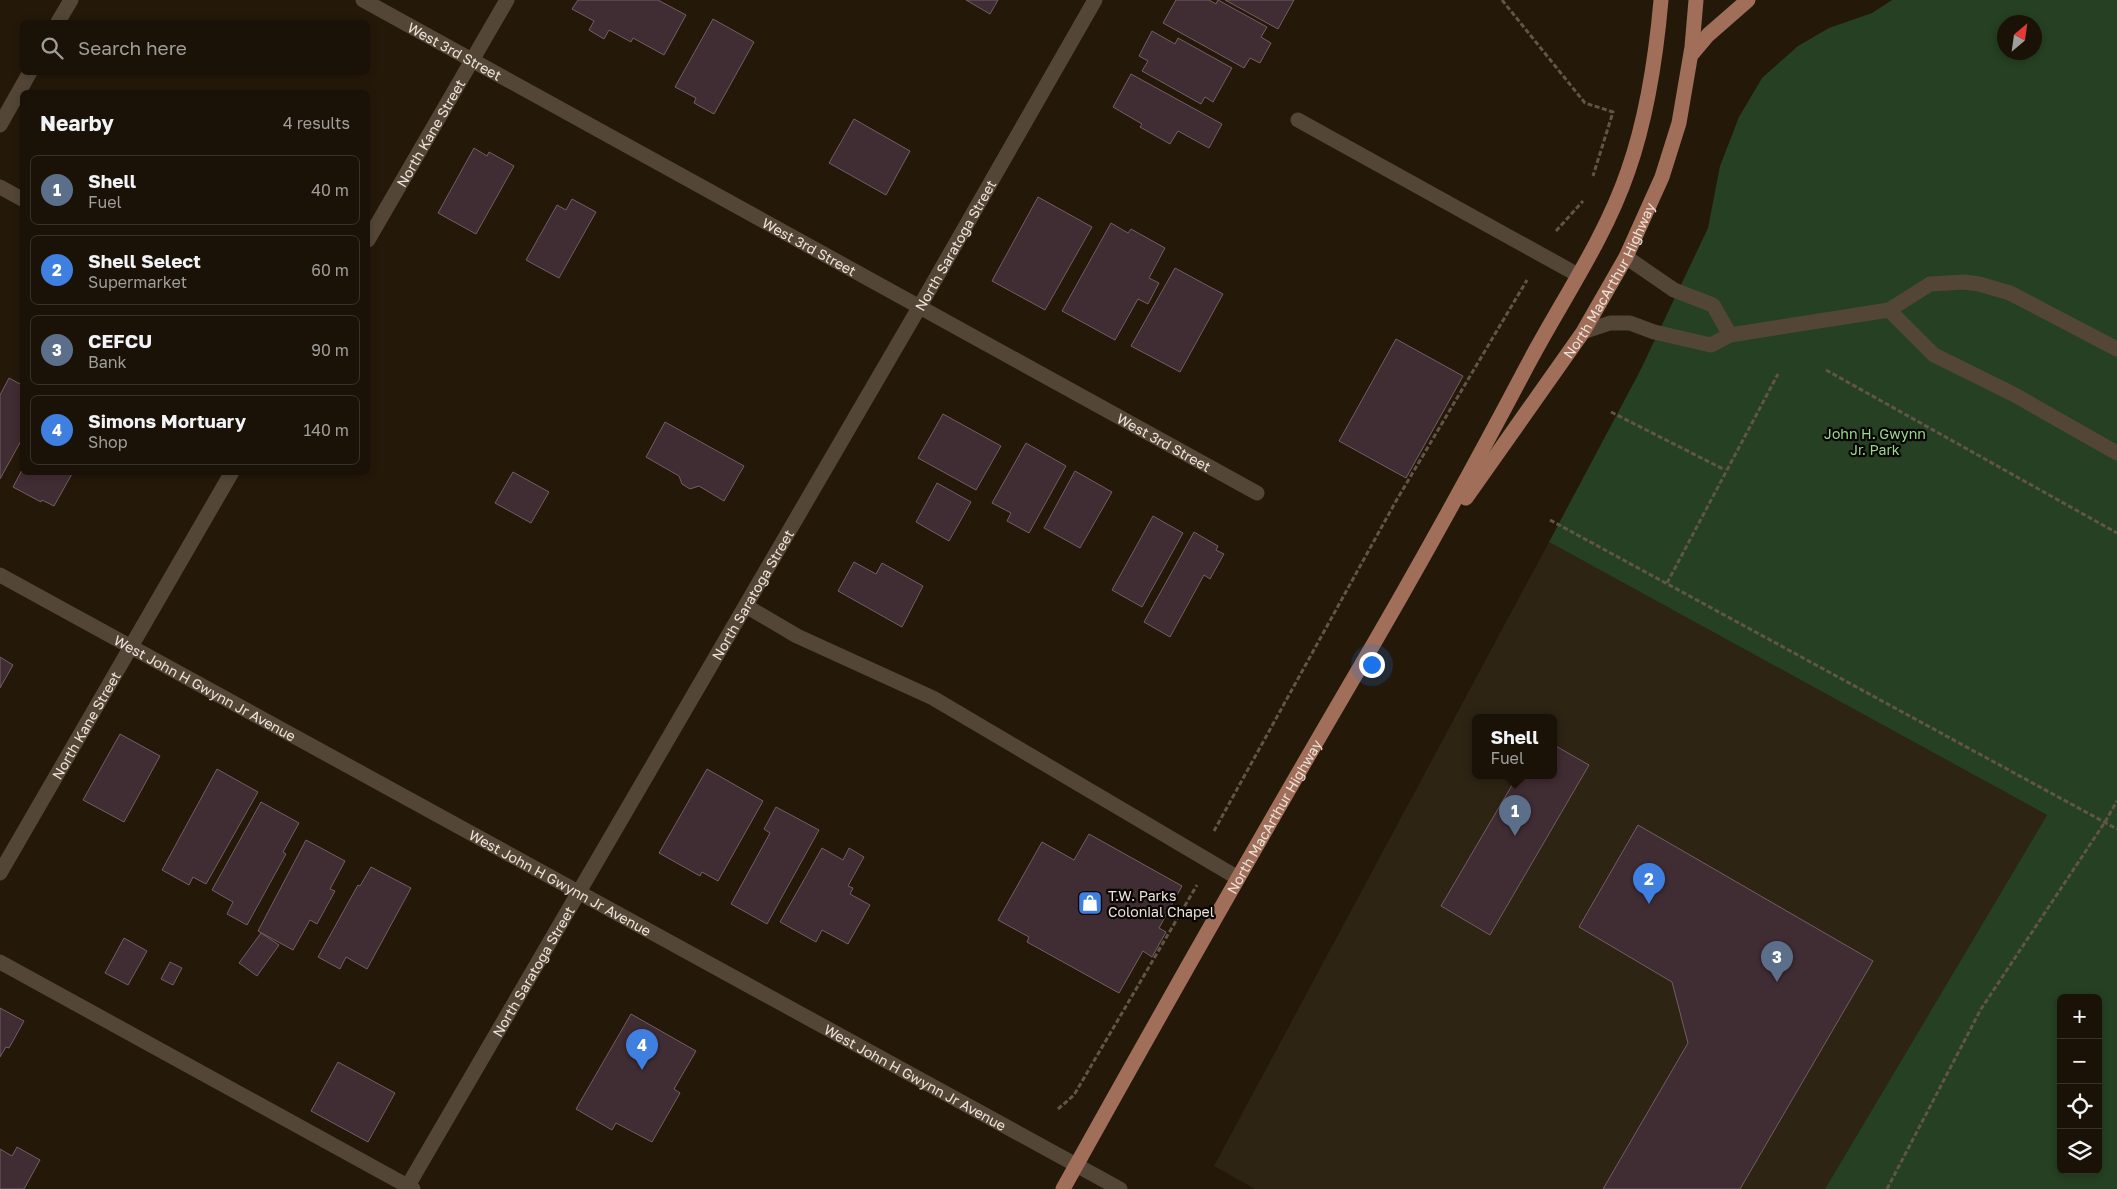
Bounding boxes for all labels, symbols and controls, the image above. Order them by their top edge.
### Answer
north arrow [1997,15,2042,60]
street label: West 3rd Street [405,18,505,83]
search box [20,20,370,75]
icon: search [38,34,66,62]
text: Search here [78,36,187,59]
street label: North Kane Street [392,76,468,190]
text: Nearby [40,110,114,136]
text: 4 results [283,113,350,133]
text: Shell [88,169,136,192]
street label: North Saratoga Street [911,176,999,313]
text: 1 [53,180,61,200]
text: 40 m [311,180,349,200]
text: Fuel [88,192,122,212]
street label: North MacArthur Highway [1559,200,1658,361]
street label: West 3rd Street [760,214,860,279]
text: Shell Select [88,249,201,272]
text: 2 [52,260,62,280]
text: 60 m [311,260,349,280]
text: Supermarket [88,272,187,292]
text: CEFCU [88,329,152,352]
text: 3 [52,340,62,360]
text: 90 m [311,340,349,360]
text: Bank [88,352,127,372]
text: Simons Mortuary [88,409,246,432]
street label: West 3rd Street [1114,409,1214,475]
text: 4 [52,420,62,440]
text: 140 m [303,420,349,440]
park label: John H. Gwynn Jr. Park [1824,425,1926,458]
text: Shop [88,432,128,452]
street label: North Saratoga Street [708,526,797,663]
street label: West John H Gwynn Jr Avenue [111,631,299,744]
your location [1359,652,1385,678]
street label: North Kane Street [48,668,123,782]
popup [1472,714,1557,779]
text: Shell [1490,725,1539,748]
street label: North MacArthur Highway [1223,736,1325,896]
text: Fuel [1490,748,1524,768]
pin: 1 [1499,795,1531,836]
street label: West John H Gwynn Jr Avenue [466,825,654,939]
pin: 2 [1633,863,1665,904]
place label: T.W. Parks Colonial Chapel [1108,887,1214,920]
shop icon: T.W. Parks Colonial Chapel [1077,890,1103,916]
street label: North Saratoga Street [488,903,577,1039]
pin: 3 [1761,941,1793,982]
map controls [2057,994,2102,1174]
button: + [2057,994,2102,1039]
street label: West John H Gwynn Jr Avenue [822,1020,1009,1134]
pin: 4 [626,1029,658,1070]
button: − [2057,1039,2102,1084]
button: locate [2057,1084,2102,1129]
button: layers [2057,1129,2102,1174]

